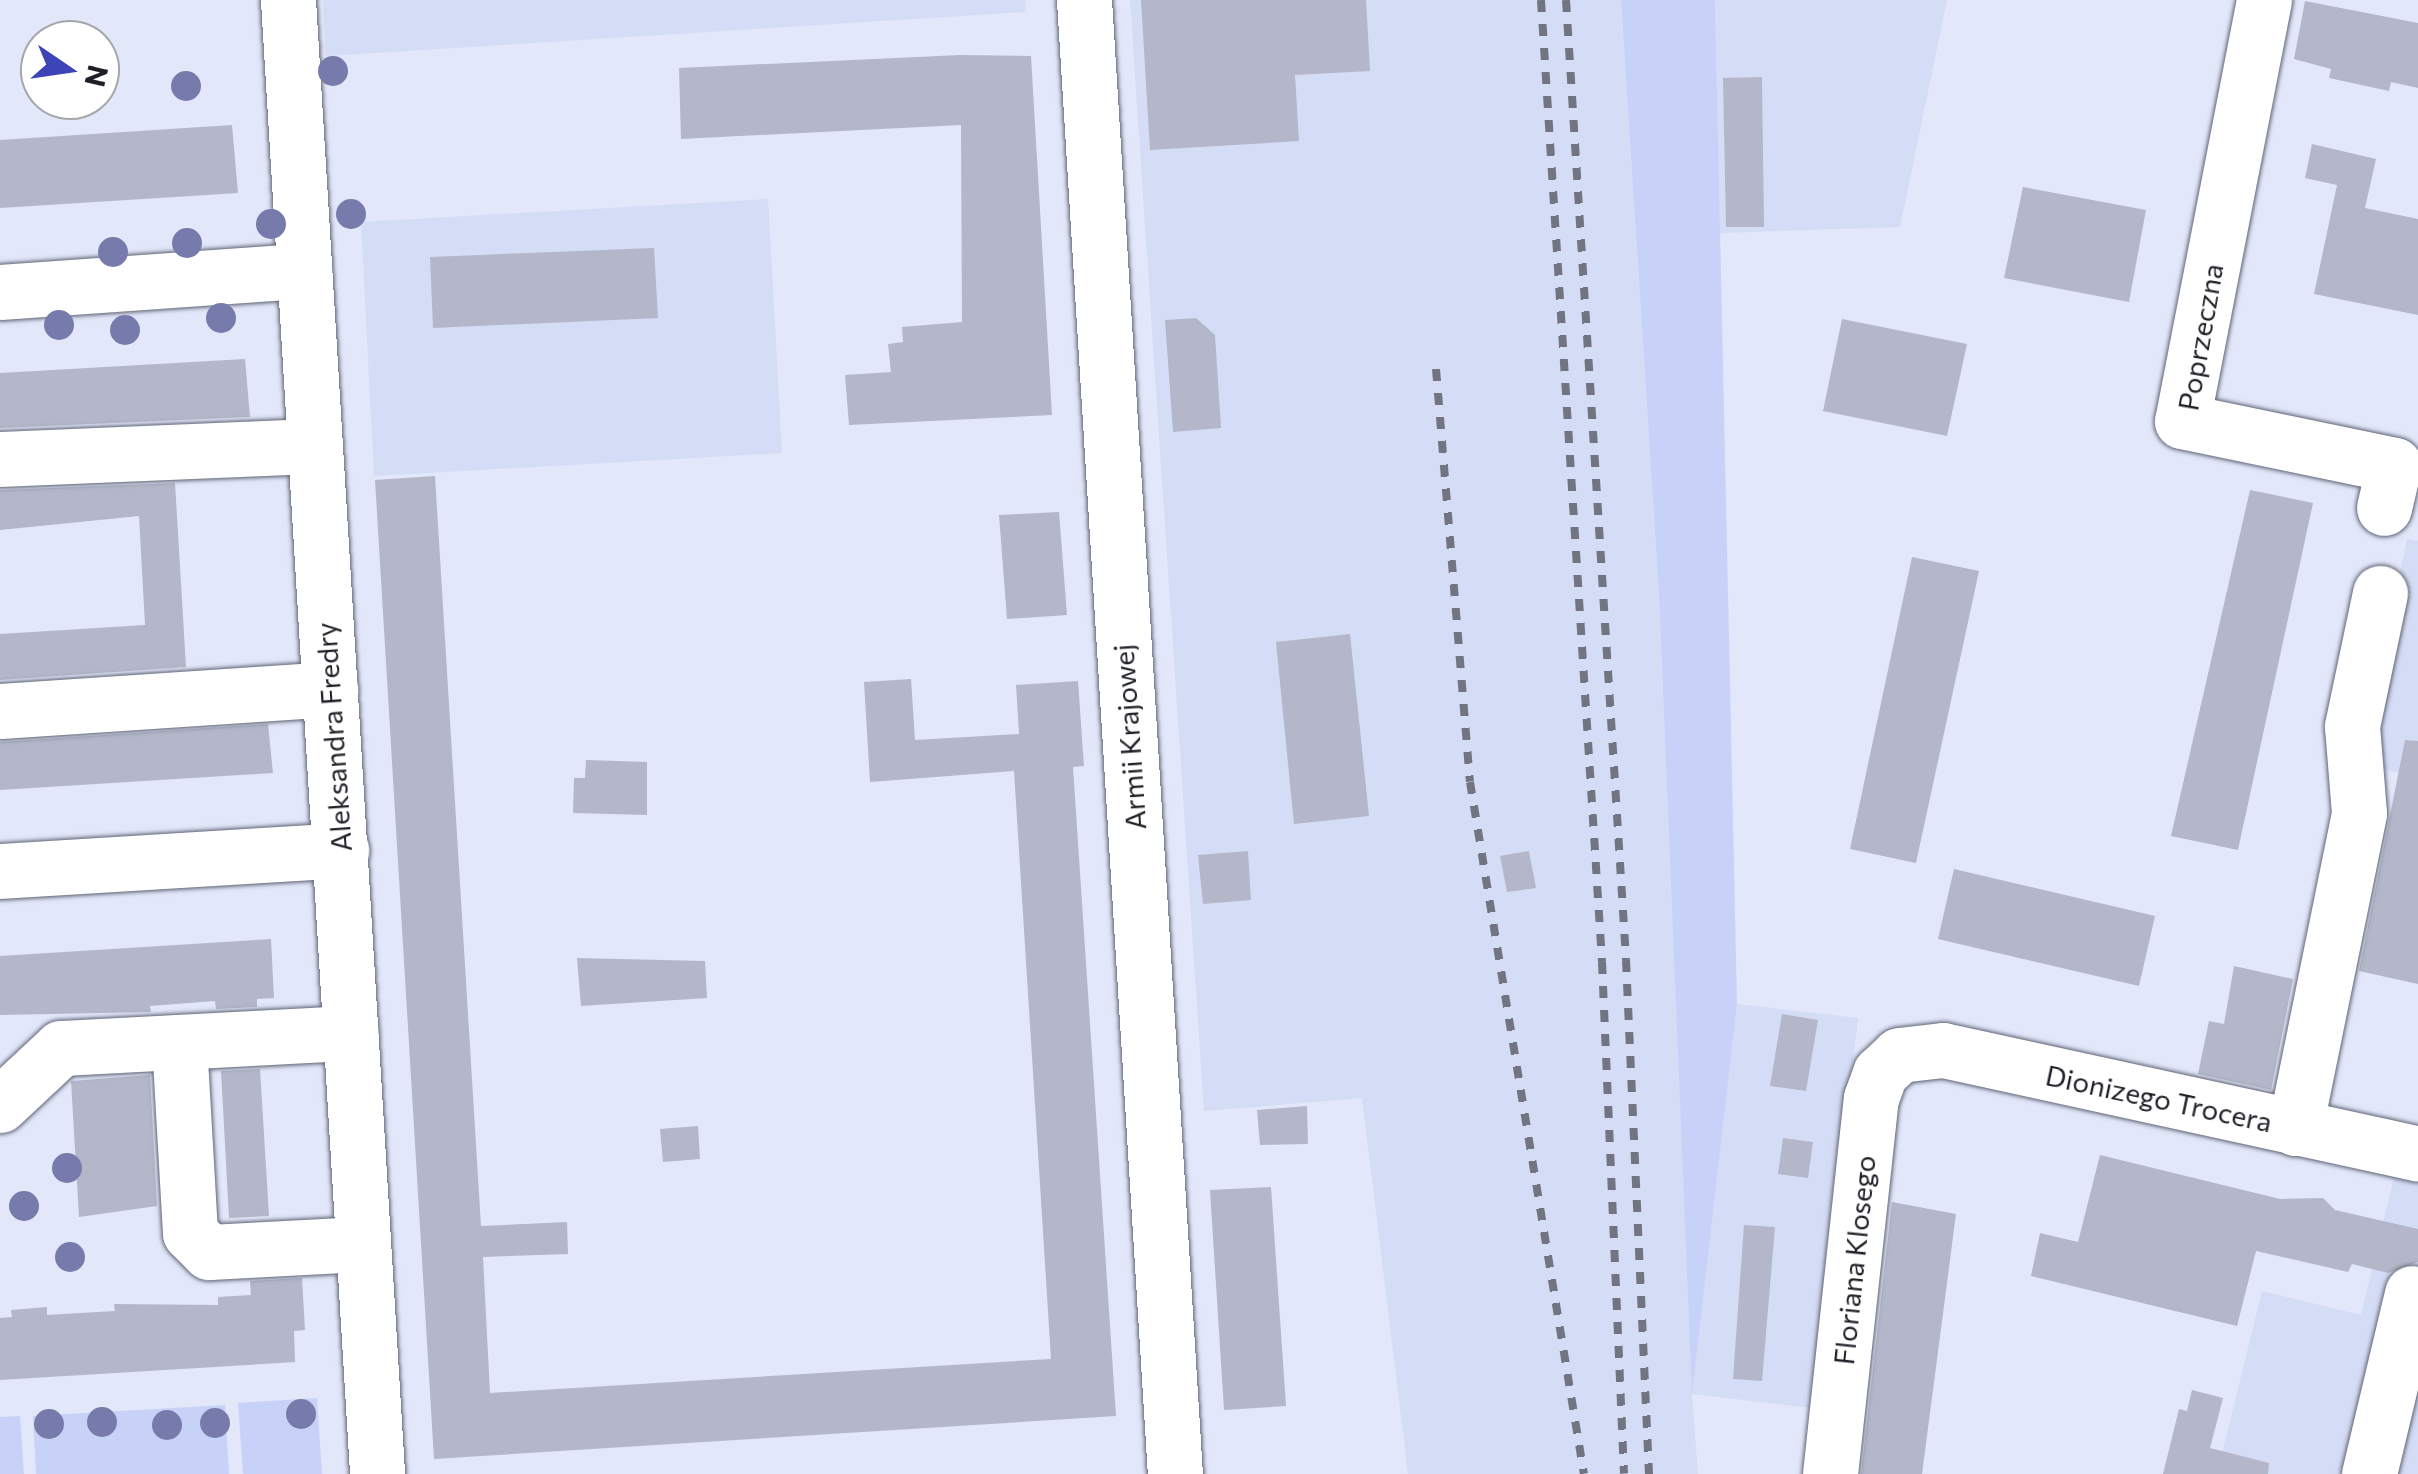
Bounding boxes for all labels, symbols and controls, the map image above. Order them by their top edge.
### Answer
north arrow [20,20,120,120]
text: N [78,62,116,90]
street label: Poprzeczna [2171,261,2229,413]
street label: Aleksandra Fredry [308,621,358,853]
street label: Armii Krajowej [1106,643,1152,831]
street label: Dionizego Trocera [2043,1058,2275,1138]
street label: Floriana Klosego [1826,1154,1882,1366]

